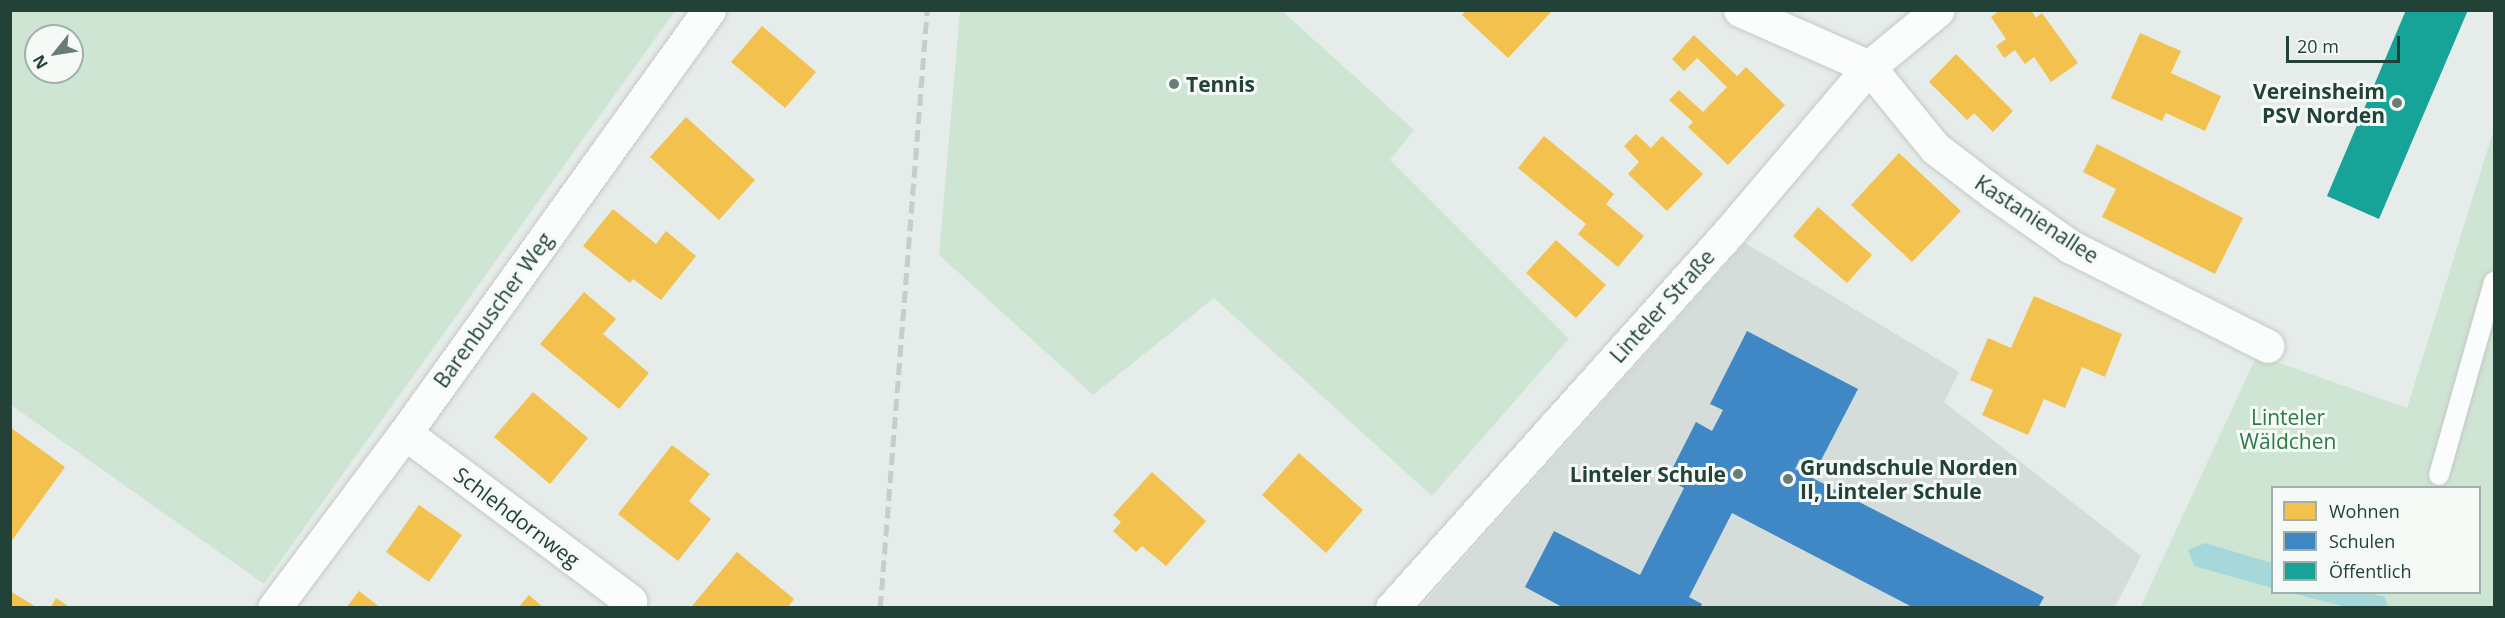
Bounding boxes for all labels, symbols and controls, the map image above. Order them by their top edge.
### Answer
north arrow [24,24,84,84]
scale bar [2289,24,2403,62]
text: 20 m [2297,34,2339,58]
text: N [27,51,53,73]
place label: Tennis [1186,71,1255,97]
marker: Tennis [1167,77,1181,91]
place label: Vereinsheim PSV Norden [2253,78,2385,128]
marker: Vereinsheim PSV Norden [2390,96,2404,110]
street label: Kastanienallee [1970,170,2104,268]
street label: Barenbuscher Weg [428,228,558,392]
street label: Linteler Straße [1605,244,1719,368]
park label: Linteler Wäldchen [2240,404,2336,454]
place label: Grundschule Norden II, Linteler Schule [1800,454,2018,504]
place label: Linteler Schule [1570,461,1726,487]
street label: Schlehdornweg [449,462,585,572]
marker: Linteler Schule [1731,467,1745,481]
marker: Grundschule Norden II, Linteler Schule [1781,472,1795,486]
legend [2271,486,2481,594]
text: Wohnen [2329,499,2400,523]
text: Schulen [2329,529,2395,553]
text: Öffentlich [2329,559,2411,583]

